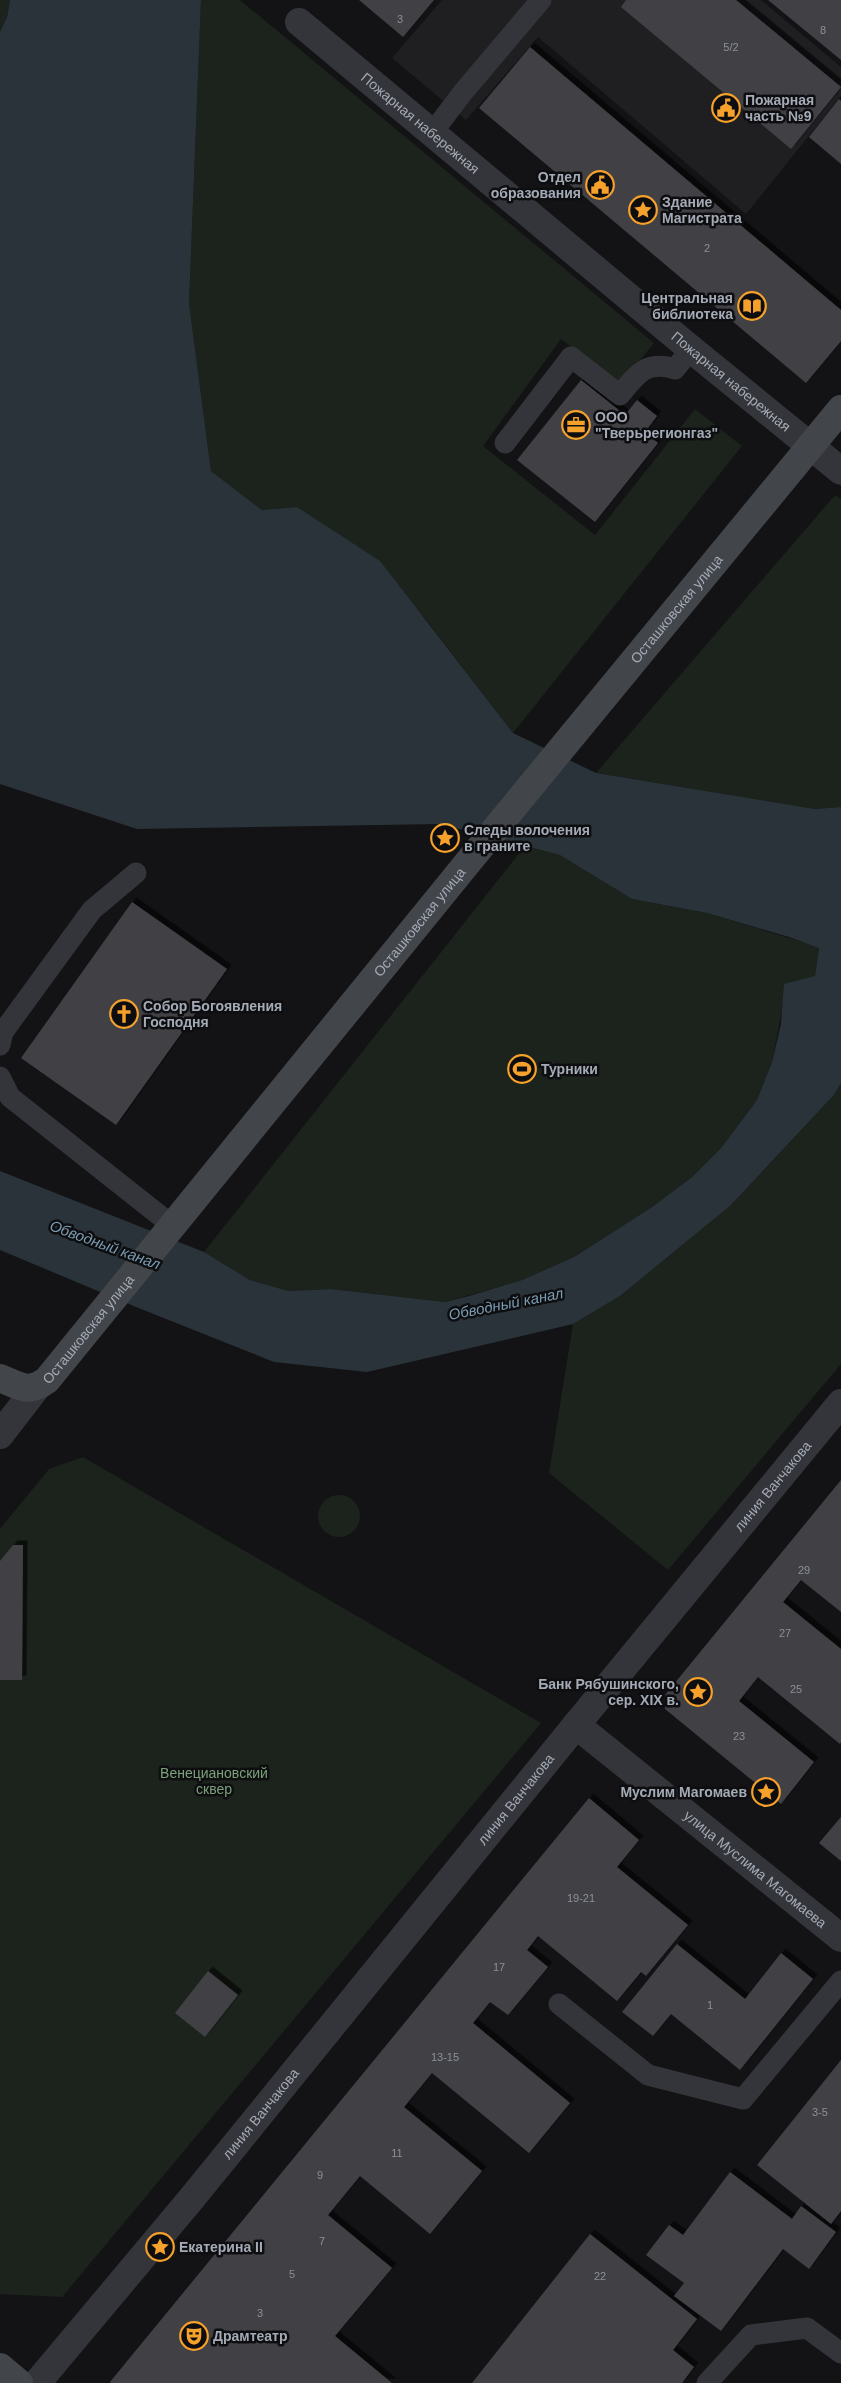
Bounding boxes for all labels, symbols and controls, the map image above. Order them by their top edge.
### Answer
house number: 3 [397,13,403,25]
house number: 8 [820,24,826,36]
house number: 5/2 [723,41,739,53]
street label: Пожарная набережная [358,69,483,177]
place label: Пожарная часть №9 [745,92,814,124]
public building icon: Пожарная часть №9 [711,93,741,123]
place label: Отдел образования [491,169,581,201]
public building icon: Отдел образования [585,170,615,200]
place label: Здание Магистрата [662,194,742,226]
place icon: Здание Магистрата [628,195,658,225]
house number: 2 [704,242,710,254]
place label: Центральная библиотека [641,290,733,322]
library icon: Центральная библиотека [737,291,767,321]
street label: Пожарная набережная [668,328,794,435]
place label: ООО "Тверьрегионгаз" [595,409,718,441]
office icon: ООО "Тверьрегионгаз" [561,410,591,440]
street label: Осташковская улица [627,551,726,666]
place label: Следы волочения в граните [464,822,590,854]
place icon: Следы волочения в граните [430,823,460,853]
street label: Осташковская улица [370,864,469,980]
place label: Собор Богоявления Господня [143,998,282,1030]
church icon: Собор Богоявления Господня [109,999,139,1029]
sports icon: Турники [507,1054,537,1084]
place label: Турники [541,1061,598,1077]
water label: Обводный канал [48,1217,163,1273]
street label: Осташковская улица [39,1271,137,1387]
water label: Обводный канал [447,1284,565,1323]
street label: линия Ванчакова [731,1438,815,1534]
house number: 29 [798,1564,810,1576]
house number: 27 [779,1627,791,1639]
place label: Банк Рябушинского, сер. XIX в. [538,1676,679,1708]
place icon: Банк Рябушинского, сер. XIX в. [683,1677,713,1707]
house number: 25 [790,1683,802,1695]
house number: 23 [733,1730,745,1742]
street label: линия Ванчакова [474,1750,557,1848]
park label: Венециановский сквер [160,1765,268,1797]
place icon: Муслим Магомаев [751,1777,781,1807]
place label: Муслим Магомаев [620,1784,747,1800]
street label: улица Муслима Магомаева [681,1807,830,1931]
house number: 19-21 [567,1892,595,1904]
house number: 17 [493,1961,505,1973]
house number: 1 [707,1999,713,2011]
house number: 13-15 [431,2051,459,2063]
street label: линия Ванчакова [219,2065,302,2162]
house number: 3-5 [812,2106,828,2118]
house number: 11 [391,2147,403,2159]
house number: 9 [317,2169,323,2181]
place icon: Екатерина II [145,2232,175,2262]
house number: 7 [319,2235,325,2247]
place label: Екатерина II [179,2239,263,2255]
house number: 5 [289,2268,295,2280]
house number: 22 [594,2270,606,2282]
house number: 3 [257,2307,263,2319]
theatre icon: Драмтеатр [179,2321,209,2351]
place label: Драмтеатр [213,2328,288,2344]

